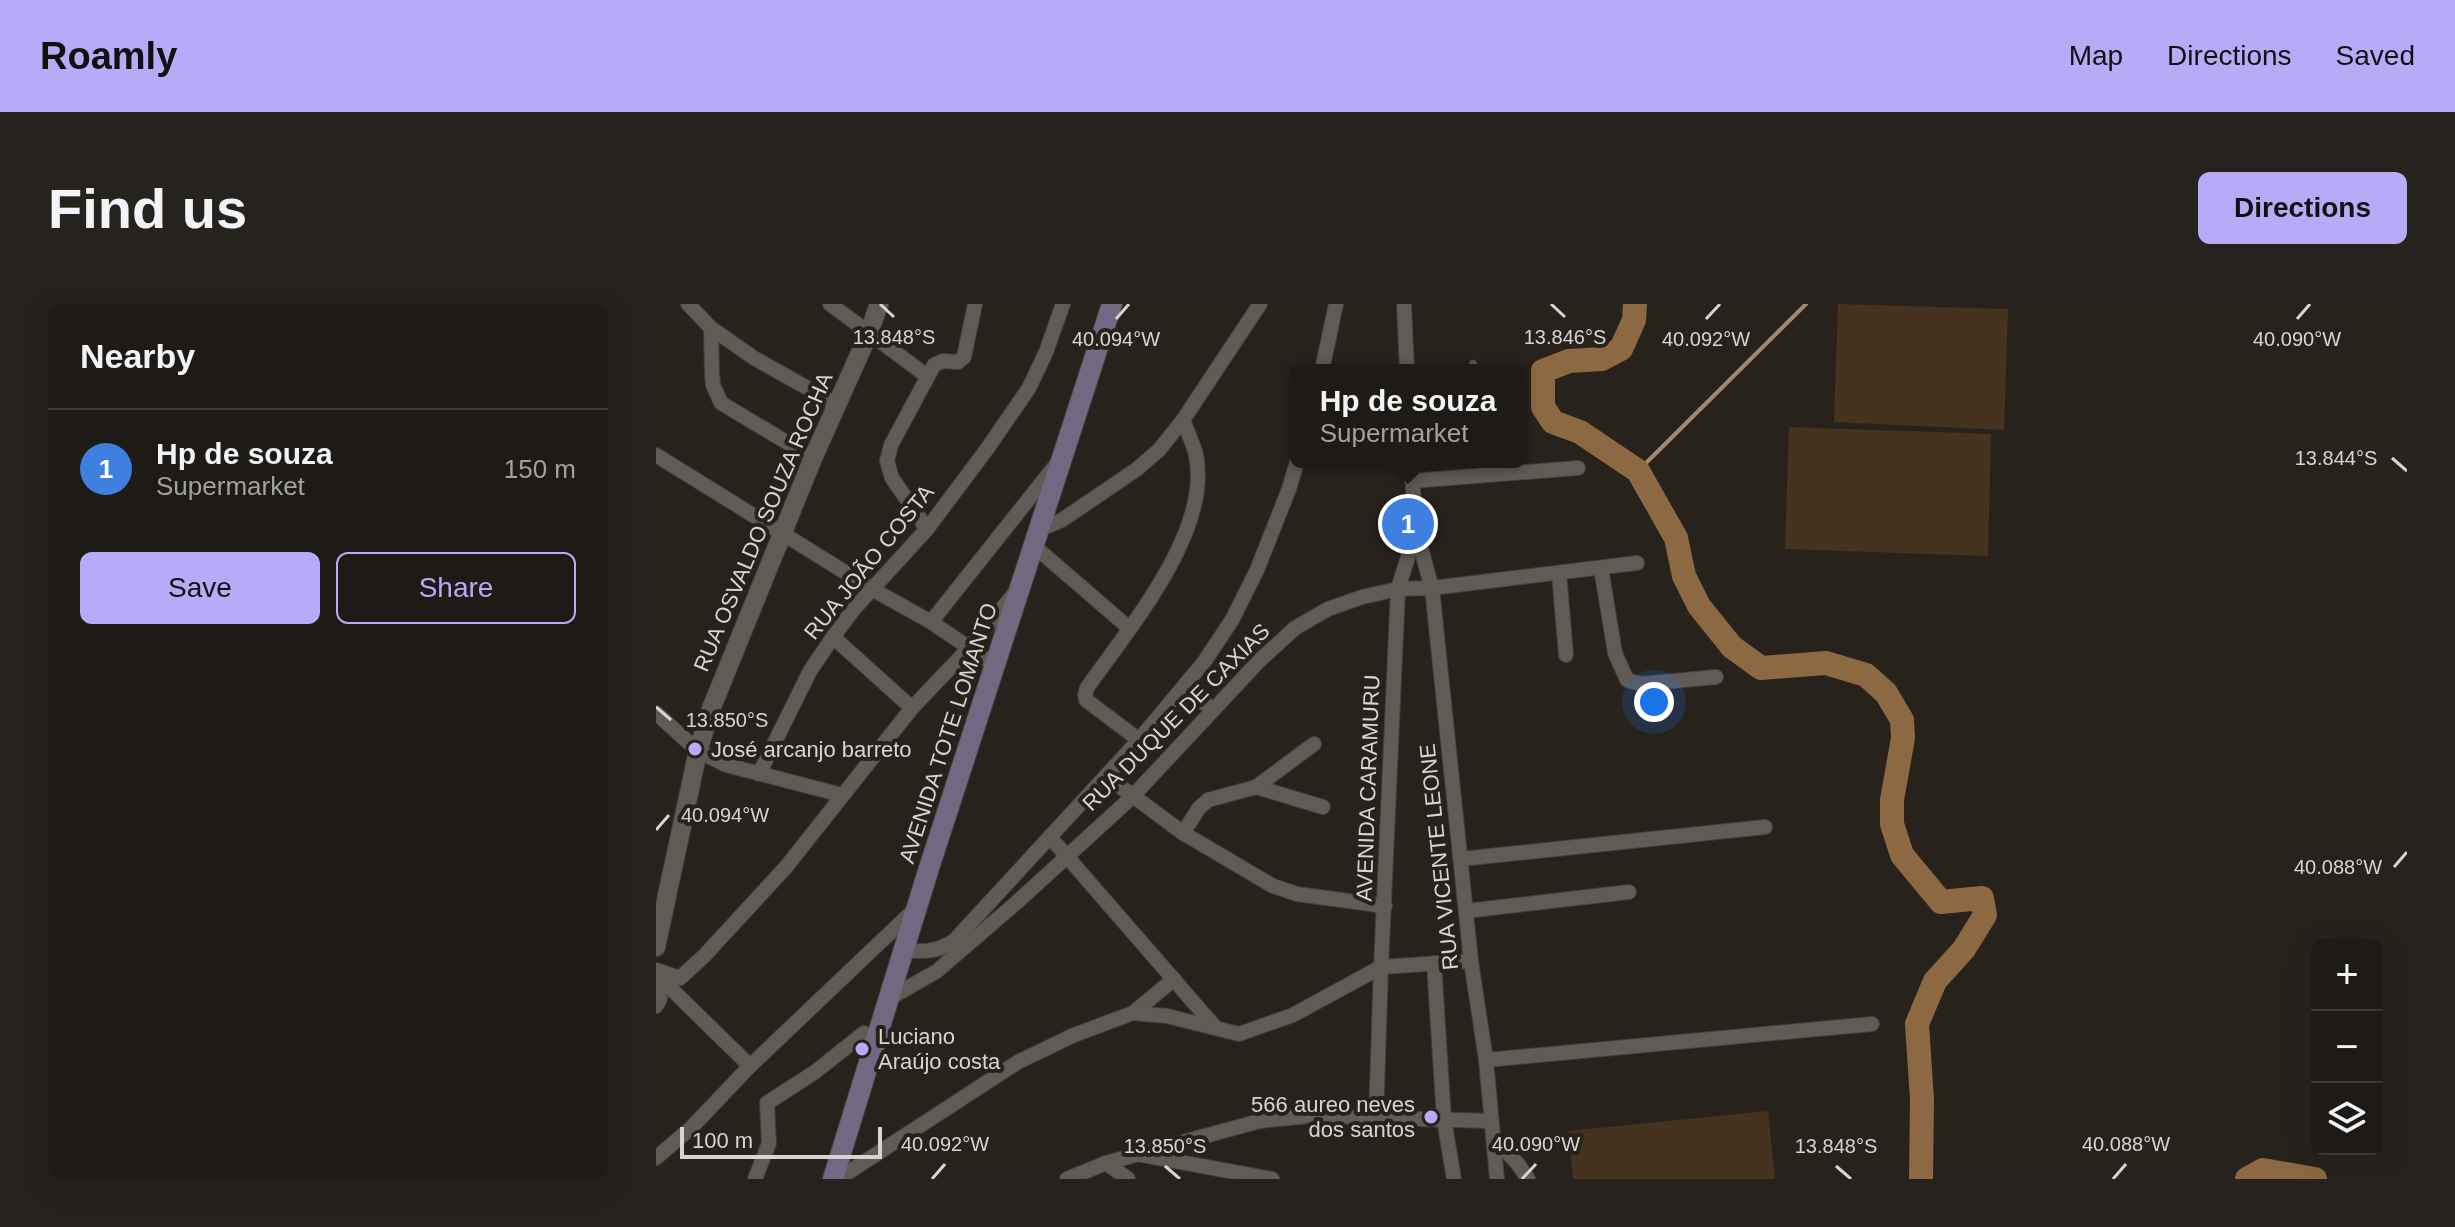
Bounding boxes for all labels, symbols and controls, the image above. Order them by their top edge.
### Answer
text: Roamly [40,35,177,77]
text: Map [2069,40,2123,71]
text: Directions [2167,40,2292,71]
text: Saved [2336,40,2415,71]
button: Directions [2198,172,2407,244]
text: Find us [48,177,247,240]
text: 13.848°S [853,326,935,348]
text: 13.846°S [1524,326,1606,348]
text: 40.094°W [1072,328,1160,350]
text: 40.092°W [1662,328,1750,350]
text: 40.090°W [2253,328,2341,350]
text: Nearby [80,337,195,375]
popup [1290,364,1526,468]
street label: RUA OSVALDO SOUZA ROCHA [689,368,838,675]
text: Hp de souza [1320,384,1496,417]
text: Supermarket [1320,418,1468,448]
text: Hp de souza [156,437,333,470]
text: 13.844°S [2295,447,2377,469]
text: 1 [99,454,113,484]
text: 150 m [504,454,576,484]
text: Supermarket [156,471,305,501]
street label: RUA JOÃO COSTA [799,479,939,644]
pin: 1 [1382,494,1434,554]
button: Save [80,552,320,624]
button: Share [336,552,576,624]
street label: AVENIDA TOTE LOMANTO [894,600,1002,866]
street label: RUA DUQUE DE CAXIAS [1077,618,1275,816]
street label: AVENIDA CARAMURU [1352,674,1384,902]
your location [1634,682,1674,722]
text: 13.850°S [686,709,768,731]
place label: José arcanjo barreto [711,737,912,762]
marker: José arcanjo barreto [686,740,704,758]
street label: RUA VICENTE LEONE [1415,743,1463,971]
text: 40.094°W [681,804,769,826]
text: 40.088°W [2294,856,2382,878]
map controls [2311,939,2383,1155]
button: + [2311,939,2383,1011]
button: − [2311,1011,2383,1083]
place label: Luciano Araújo costa [878,1024,1001,1074]
marker: Luciano Araújo costa [853,1040,871,1058]
button: layers [2311,1083,2383,1155]
place label: 566 aureo neves dos santos [1251,1092,1415,1142]
marker: 566 aureo neves dos santos [1422,1108,1440,1126]
scale bar [680,1123,882,1159]
text: 100 m [692,1128,753,1153]
text: 40.092°W [901,1133,989,1155]
text: 40.090°W [1492,1133,1580,1155]
text: 40.088°W [2082,1133,2170,1155]
text: 13.850°S [1124,1135,1206,1157]
text: 13.848°S [1795,1135,1877,1157]

